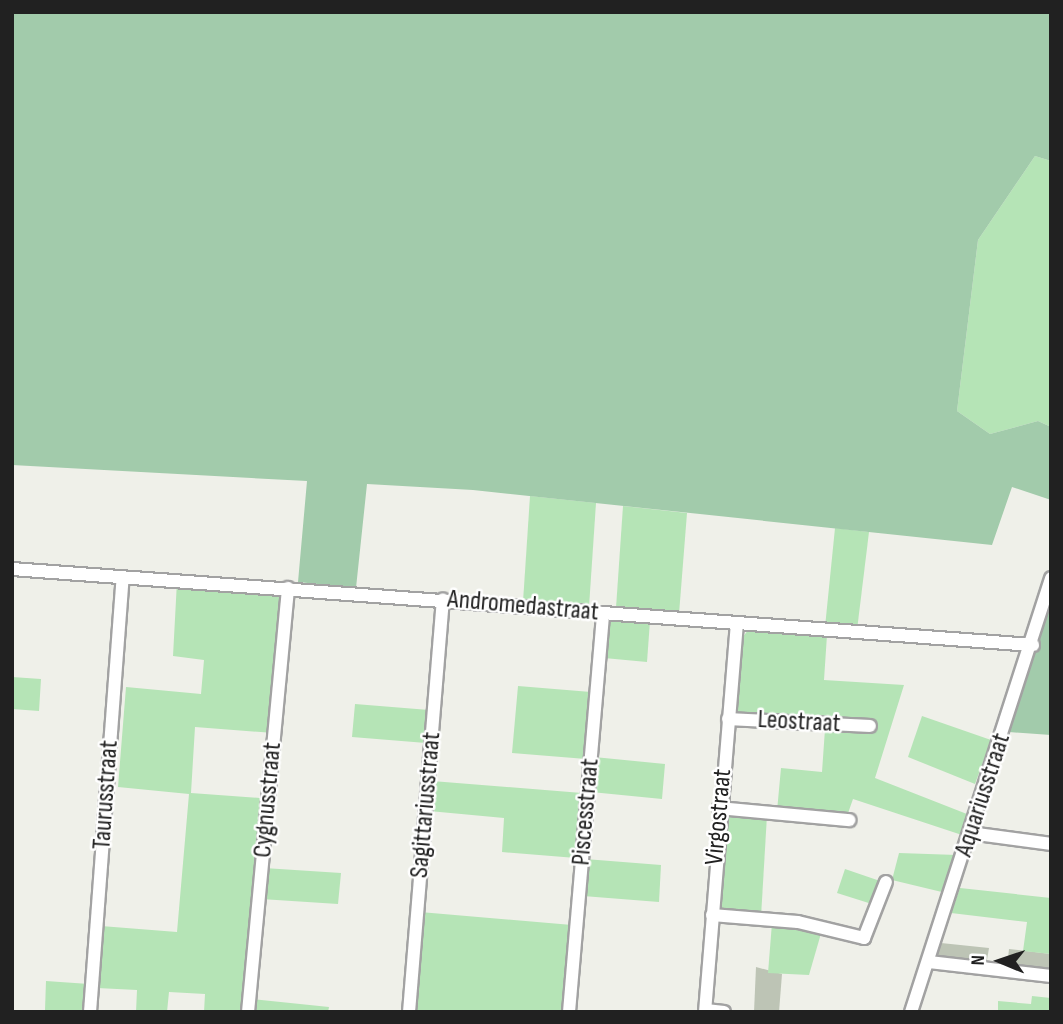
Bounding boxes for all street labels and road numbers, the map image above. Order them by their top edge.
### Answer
street label: Andromedastraat [446,584,600,628]
street label: Leostraat [757,704,841,740]
street label: Aquariusstraat [948,729,1018,861]
street label: Sagittariusstraat [404,731,448,879]
street label: Taurusstraat [87,739,125,851]
street label: Cygnusstraat [247,741,289,859]
street label: Piscesstraat [566,757,606,867]
street label: Virgostraat [699,768,739,866]

